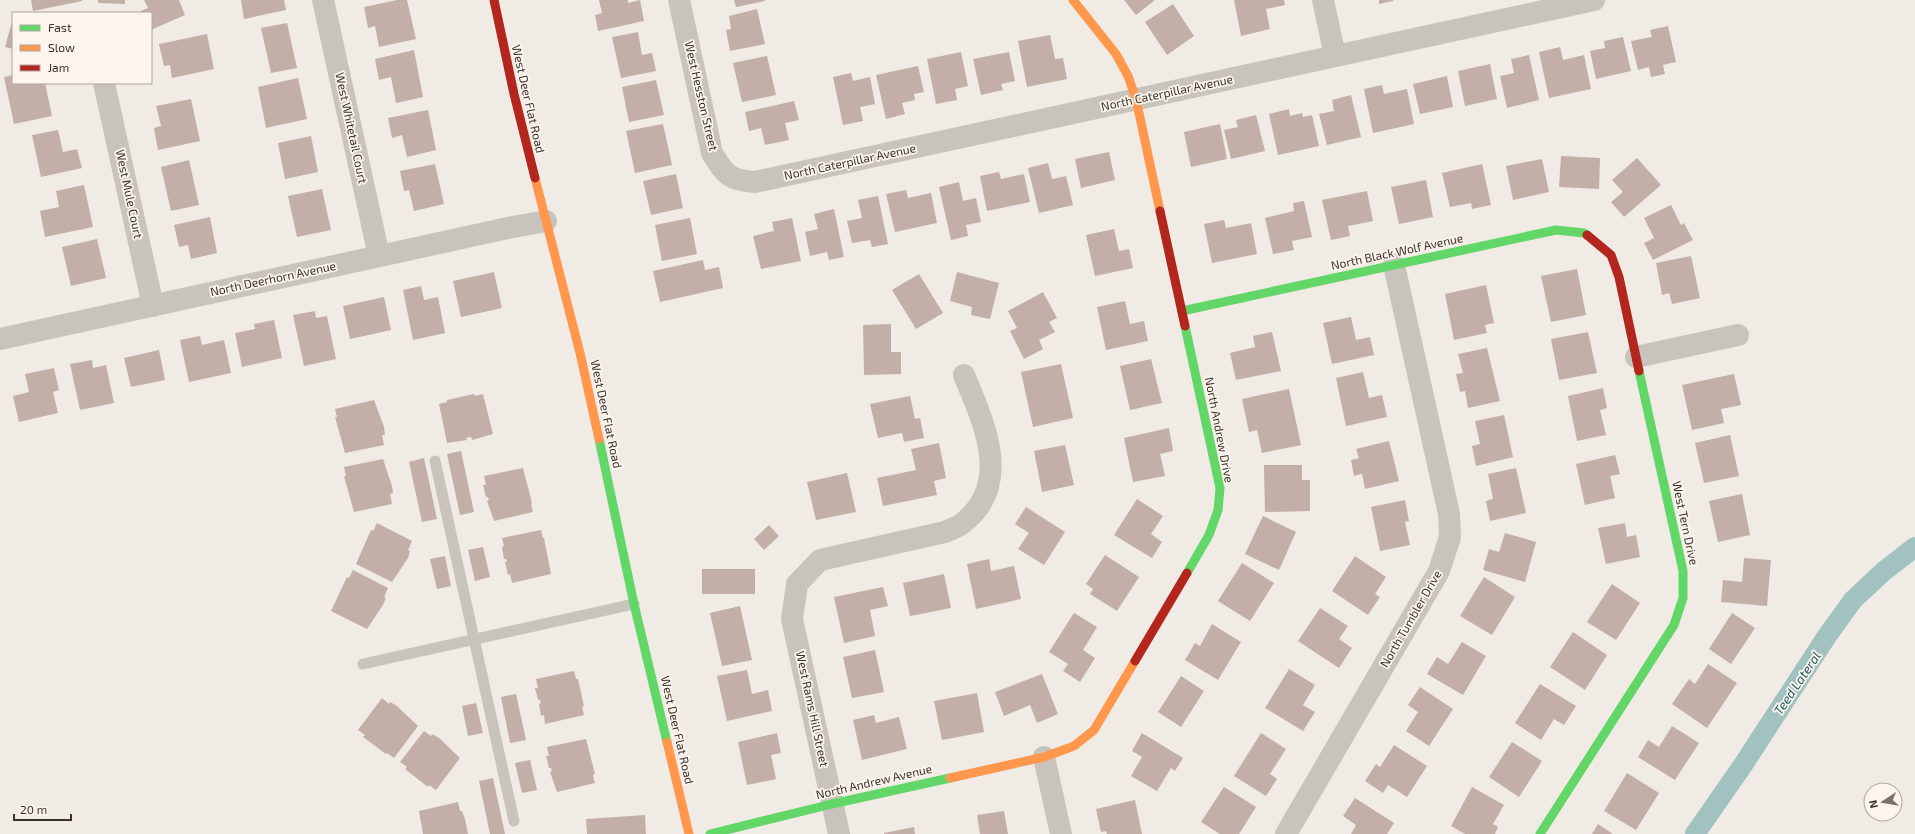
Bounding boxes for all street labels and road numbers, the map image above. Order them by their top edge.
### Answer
street label: West Hesston Street [683,40,721,152]
street label: West Deer Flat Road [510,43,548,154]
street label: West Whitetail Court [333,71,371,185]
street label: North Caterpillar Avenue [1100,71,1234,113]
street label: North Caterpillar Avenue [783,140,917,182]
street label: West Mule Court [114,148,146,240]
street label: North Black Wolf Avenue [1329,230,1464,272]
street label: North Deerhorn Avenue [209,258,337,298]
street label: West Deer Flat Road [589,358,625,469]
street label: North Andrew Drive [1203,376,1237,484]
street label: West Tern Drive [1670,479,1702,566]
street label: North Tumbler Drive [1377,567,1444,670]
street label: West Rams Hill Street [794,650,832,768]
street label: West Deer Flat Road [659,674,697,785]
street label: North Andrew Avenue [814,761,933,801]

